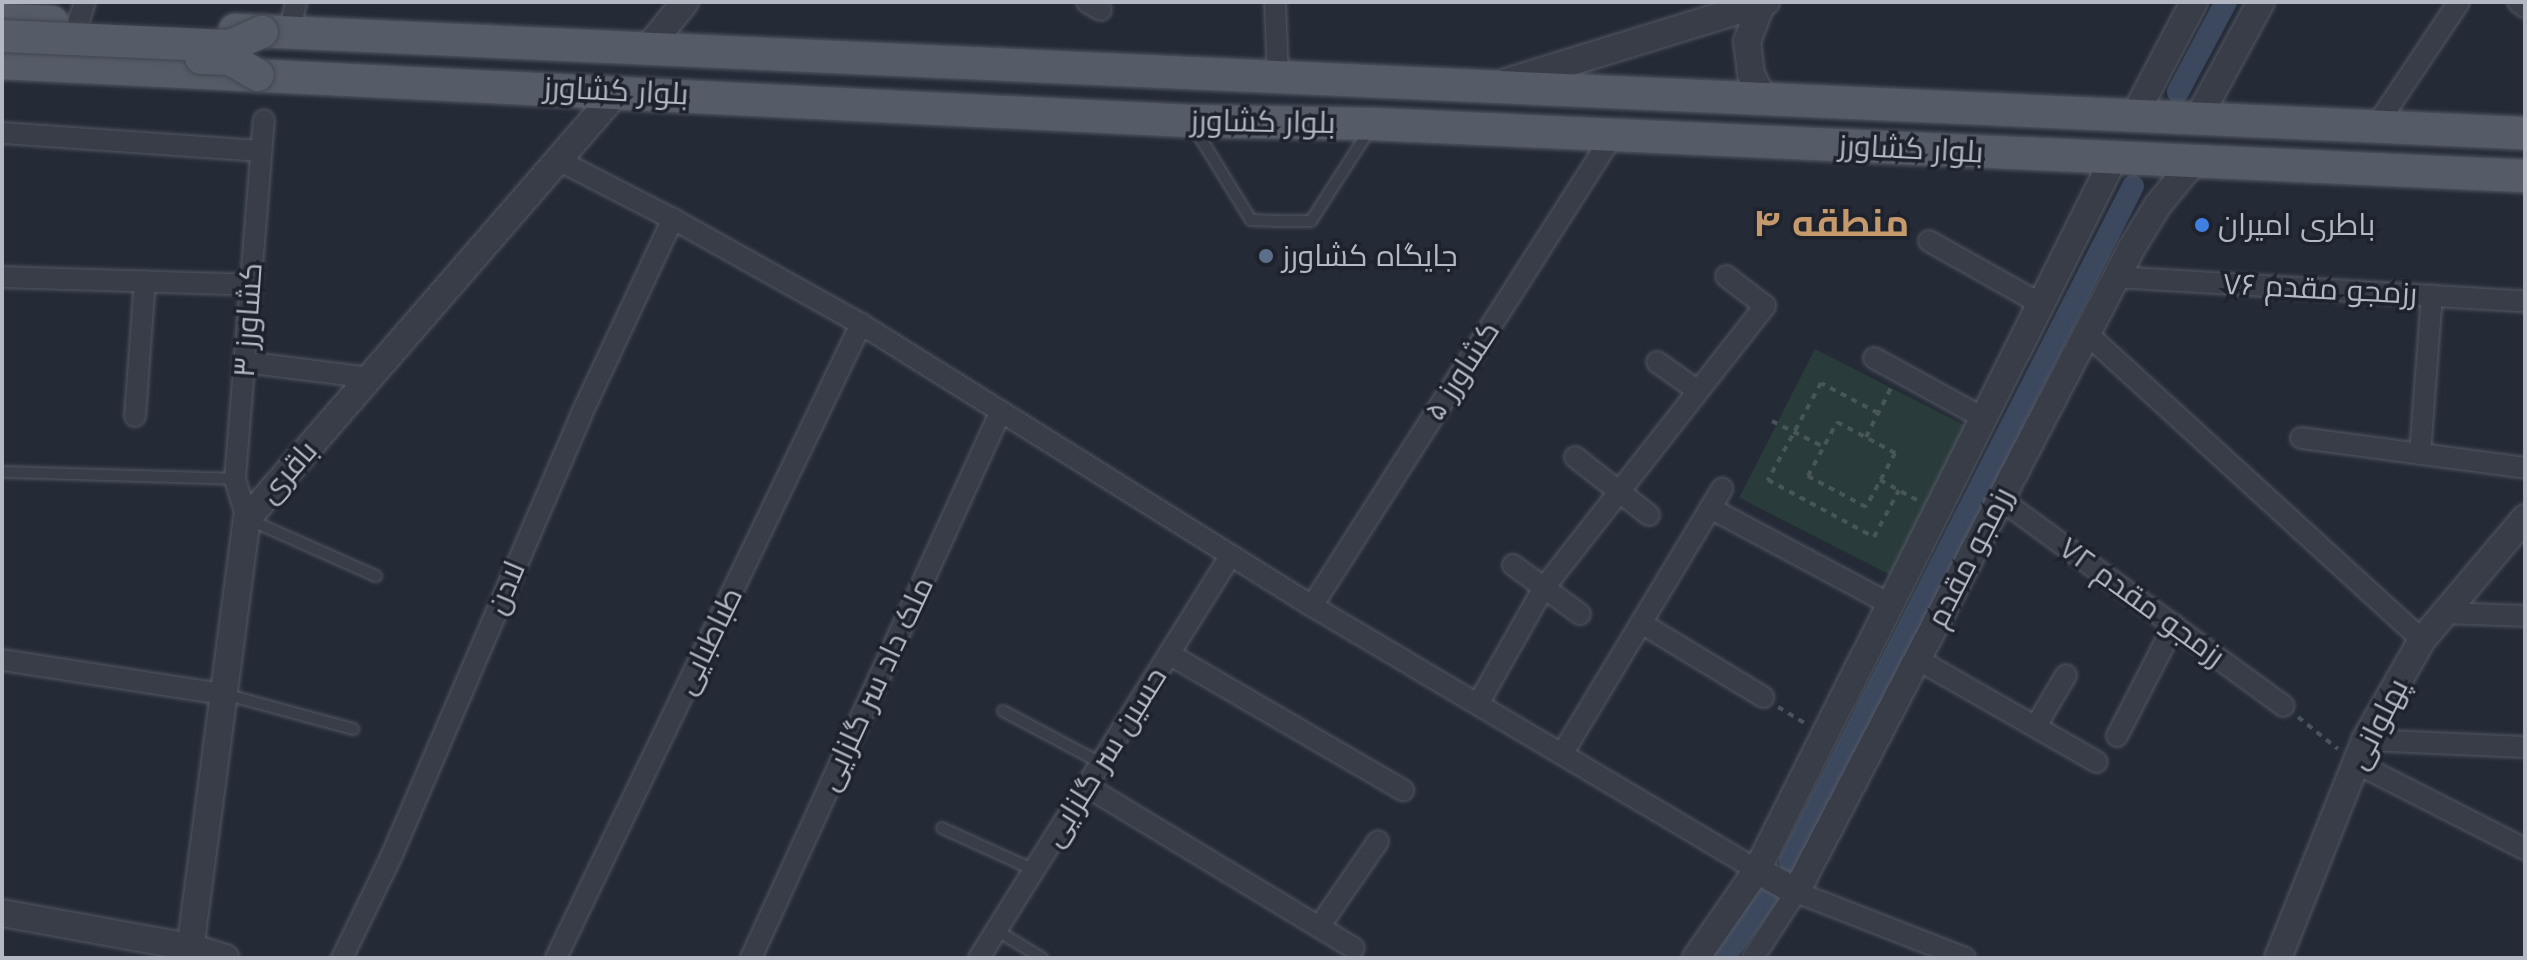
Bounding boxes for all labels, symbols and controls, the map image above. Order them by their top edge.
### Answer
street label: بلوار کشاورز [543,69,689,113]
street label: بلوار کشاورز [1190,103,1336,141]
street label: بلوار کشاورز [1838,127,1984,171]
district label: منطقه ۴ [1753,200,1909,246]
place label: باطری امیران [2218,207,2375,243]
marker: باطری امیران [2193,216,2211,234]
place label: جایگاه کشاورز [1282,238,1458,274]
marker: جایگاه کشاورز [1257,247,1275,265]
street label: کشاورز ۳ [226,261,270,379]
street label: رزمجو مقدم ۷۶ [2222,266,2418,312]
street label: کشاورز ۵ [1417,315,1507,427]
street label: باقری [251,433,325,511]
street label: رزمجو مقدم [1919,481,2021,633]
street label: رزمجو مقدم ۷۲ [2052,530,2232,674]
street label: لادن [479,556,533,620]
street label: ملک داد سر گلزایی [811,572,941,796]
street label: طباطبایی [668,582,750,700]
street label: حسین سر گلزایی [1036,661,1174,853]
street label: پهلوانی [2340,673,2416,775]

